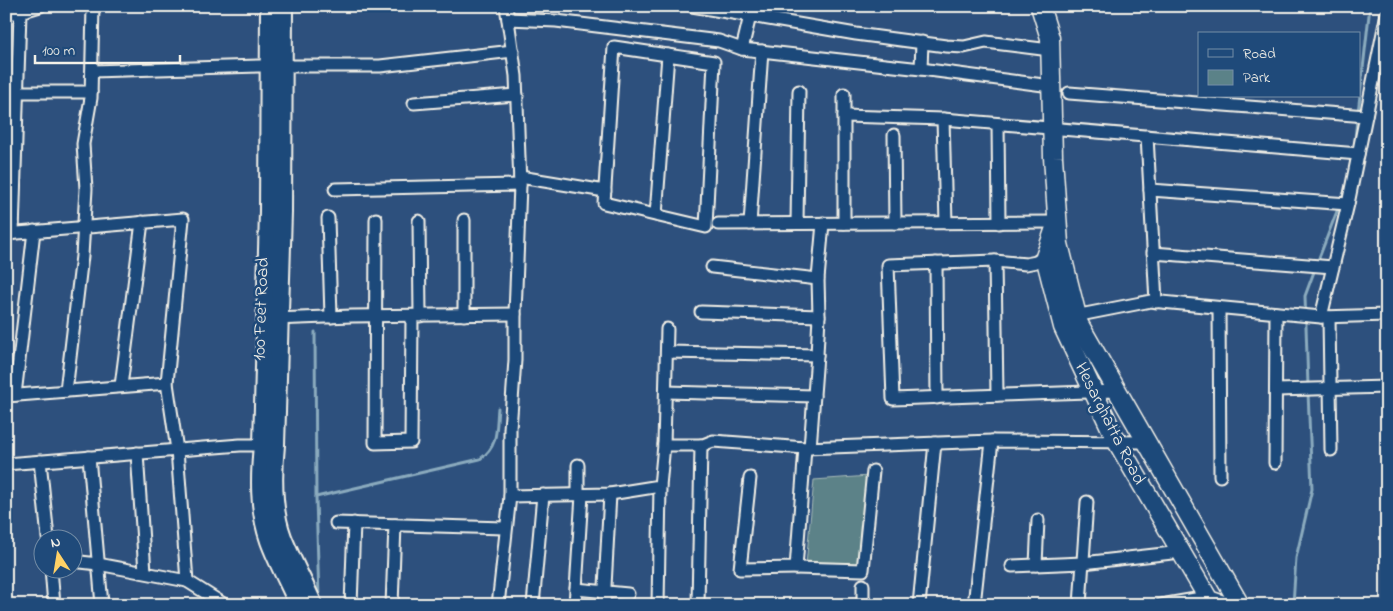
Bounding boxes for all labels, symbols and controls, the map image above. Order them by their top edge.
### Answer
scale bar [35,32,180,64]
legend [1198,32,1360,98]
text: 100 m [42,40,75,62]
text: Road [1243,43,1276,65]
text: Park [1243,67,1271,89]
street label: 100 Feet Road [247,257,277,361]
street label: Hesarghatta Road [1066,358,1151,490]
north arrow [32,528,82,578]
text: N [49,531,62,554]

